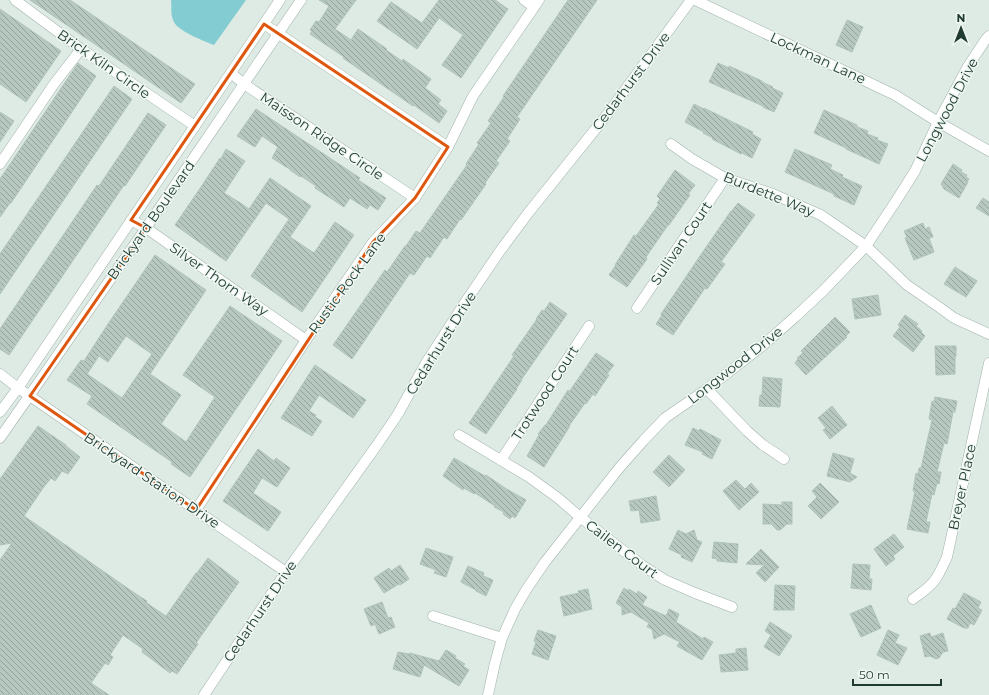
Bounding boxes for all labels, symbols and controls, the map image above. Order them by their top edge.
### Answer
north arrow [941,8,981,48]
text: N [957,11,965,25]
street label: Brick Kiln Circle [54,25,154,103]
street label: Cedarhurst Drive [588,28,674,134]
street label: Lockman Lane [767,28,869,88]
street label: Longwood Drive [912,55,982,165]
street label: Maisson Ridge Circle [257,88,387,184]
street label: Brickyard Boulevard [103,157,199,283]
street label: Burdette Way [721,168,818,221]
street label: Sullivan Court [646,197,716,288]
street label: Rustic Rock Lane [304,229,390,337]
street label: Silver Thorn Way [166,238,272,320]
street label: Cedarhurst Drive [402,288,480,398]
street label: Longwood Drive [684,322,786,408]
street label: Trotwood Court [508,342,583,444]
street label: Brickyard Station Drive [81,428,223,532]
street label: Breyer Place [944,442,980,532]
street label: Cailen Court [582,516,662,582]
street label: Cedarhurst Drive [219,557,301,665]
scale bar [853,661,941,687]
text: 50 m [859,667,890,682]

